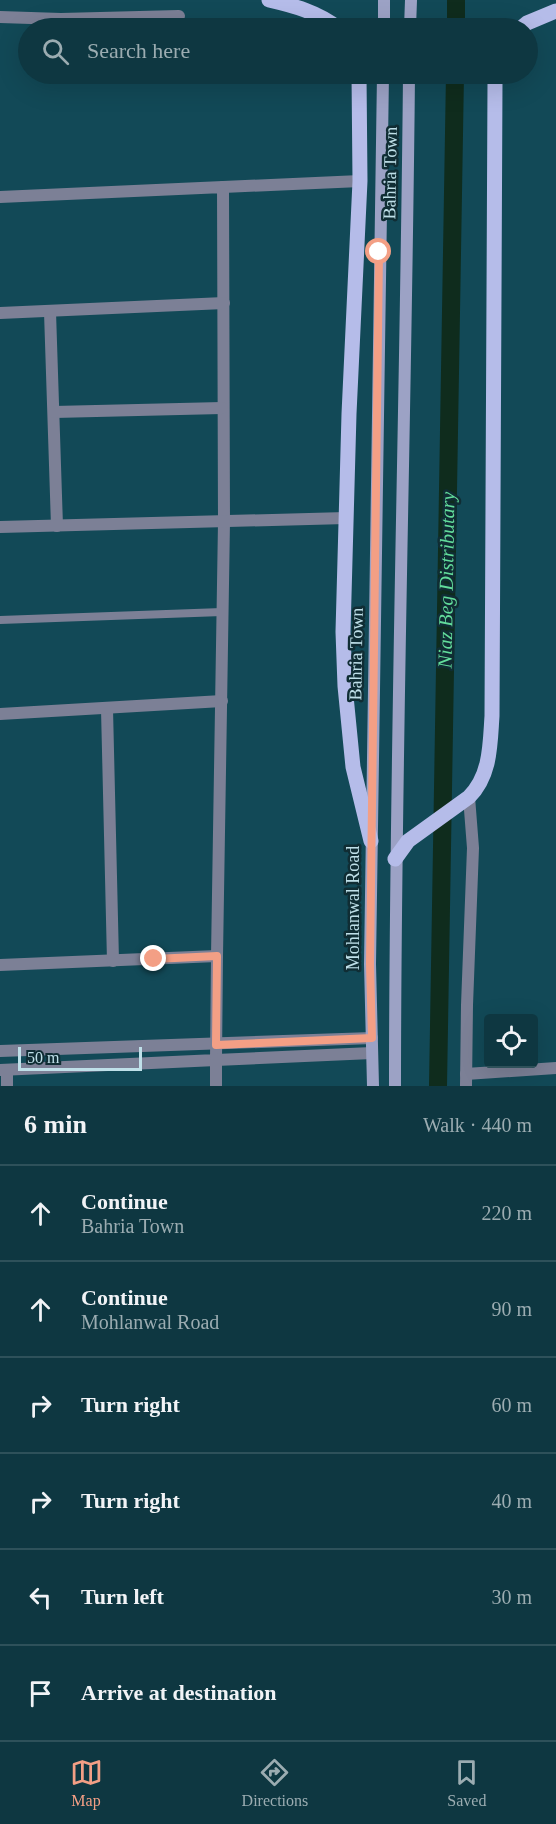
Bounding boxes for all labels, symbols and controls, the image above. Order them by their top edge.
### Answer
search box [18,18,538,84]
icon: search [39,35,72,68]
text: Search here [87,38,190,63]
street label: Bahria Town [379,126,401,220]
route start [365,238,391,264]
water label: Niaz Beg Distributary [433,491,460,670]
street label: Bahria Town [345,607,367,701]
street label: Mohlanwal Road [343,846,363,970]
route end [140,945,166,971]
map controls [484,1014,538,1068]
button: locate [484,1014,538,1068]
scale bar [18,1044,142,1072]
text: 50 m [27,1049,59,1066]
text: 6 min [24,1110,87,1139]
text: Walk · 440 m [423,1114,532,1136]
text: Continue [81,1189,168,1214]
icon: ahead [24,1197,57,1230]
text: 220 m [481,1202,532,1224]
text: Bahria Town [81,1215,184,1237]
text: Continue [81,1285,168,1310]
icon: ahead [24,1293,57,1326]
text: 90 m [491,1298,532,1320]
text: Mohlanwal Road [81,1311,219,1333]
icon: right [24,1389,57,1422]
text: Turn right [81,1392,180,1417]
text: 60 m [491,1394,532,1416]
icon: right [24,1485,57,1518]
text: Turn right [81,1488,180,1513]
text: 40 m [491,1490,532,1512]
icon: left [24,1581,57,1614]
text: Turn left [81,1584,164,1609]
text: 30 m [491,1586,532,1608]
icon: arrive [24,1677,57,1710]
text: Arrive at destination [81,1680,277,1705]
tab: Map [70,1756,103,1810]
tab: Directions [242,1756,308,1810]
tab: Saved [447,1756,486,1810]

